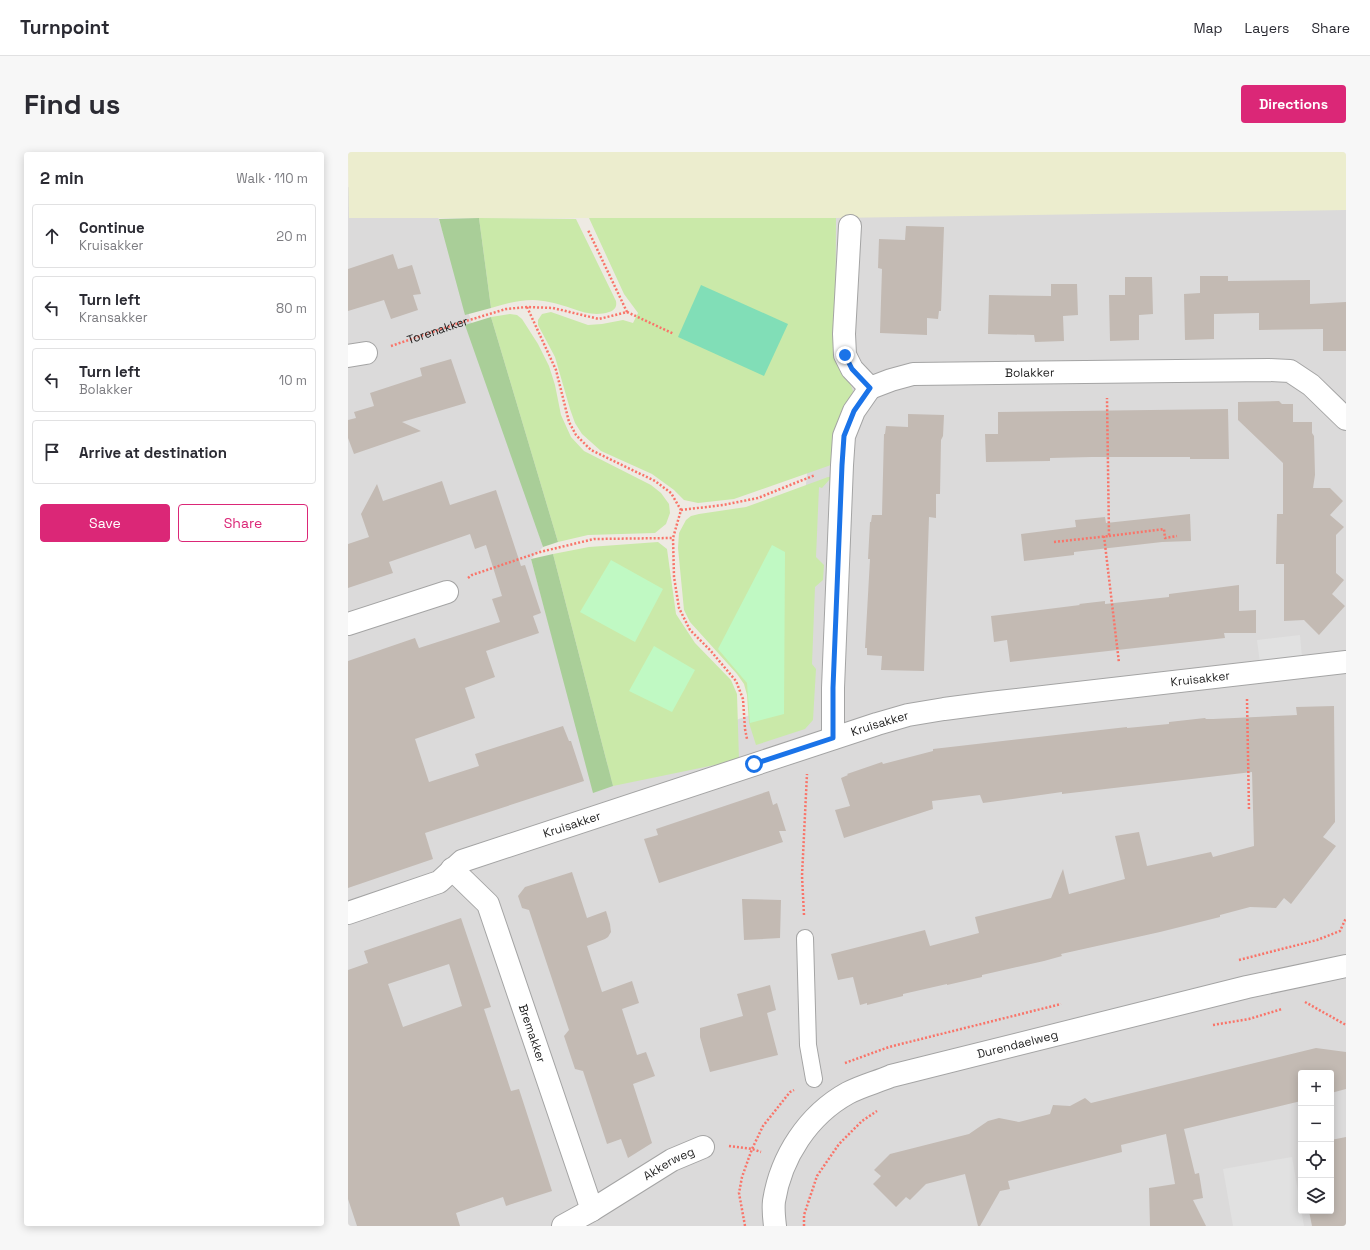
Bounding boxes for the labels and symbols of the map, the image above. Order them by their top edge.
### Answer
street label: Torenakker [405,313,470,348]
route end [836,346,854,364]
street label: Bolakker [1005,364,1055,381]
street label: Kruisakker [1170,667,1231,690]
street label: Kruisakker [849,707,911,740]
route start [745,755,763,773]
street label: Kruisakker [541,808,603,842]
street label: Bremakker [515,1002,550,1065]
street label: Durendaelweg [975,1027,1060,1062]
street label: Akkerweg [640,1143,697,1184]

